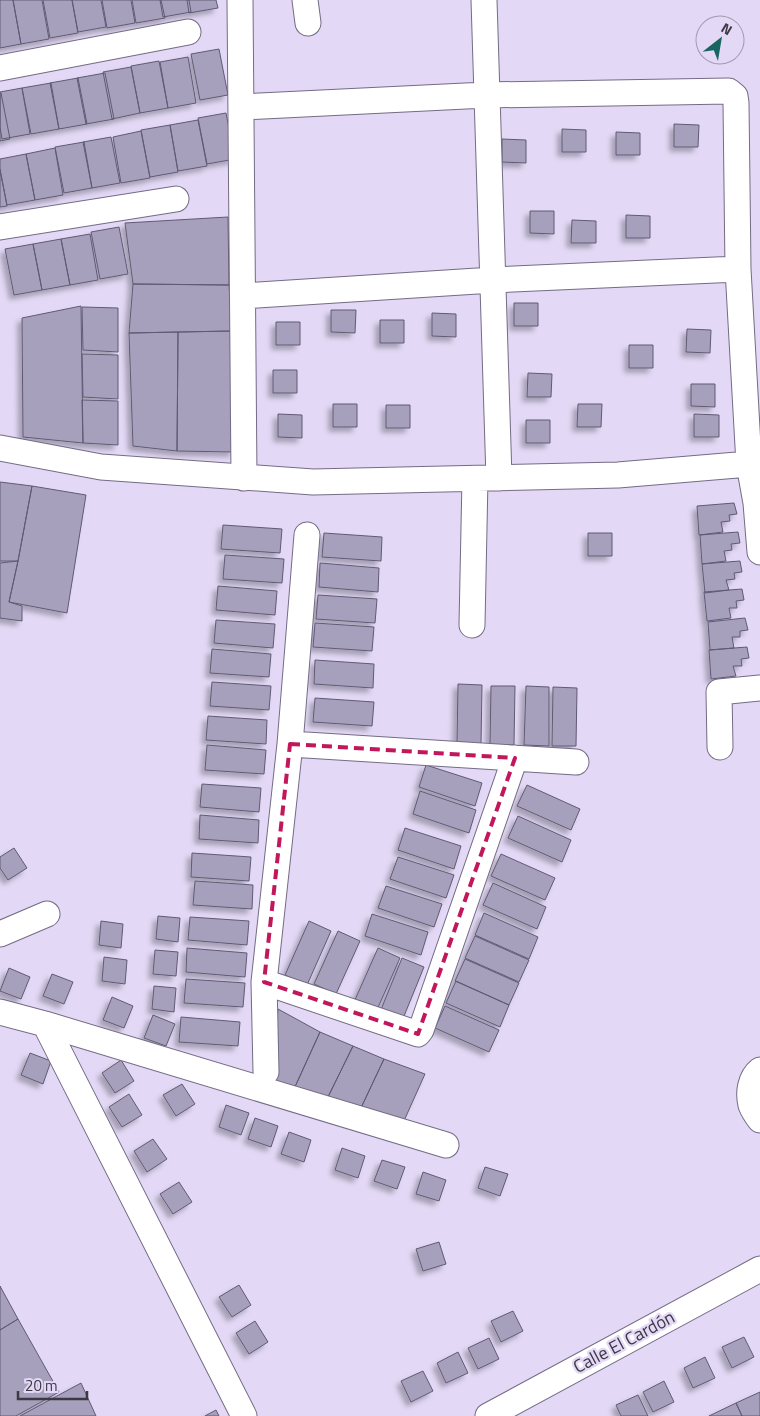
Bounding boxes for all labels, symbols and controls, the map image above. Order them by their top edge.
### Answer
north arrow [695,15,745,65]
text: N [717,17,737,40]
street label: Calle El Cardón [568,1303,679,1380]
scale bar [18,1368,86,1400]
text: 20 m [25,1374,58,1397]

